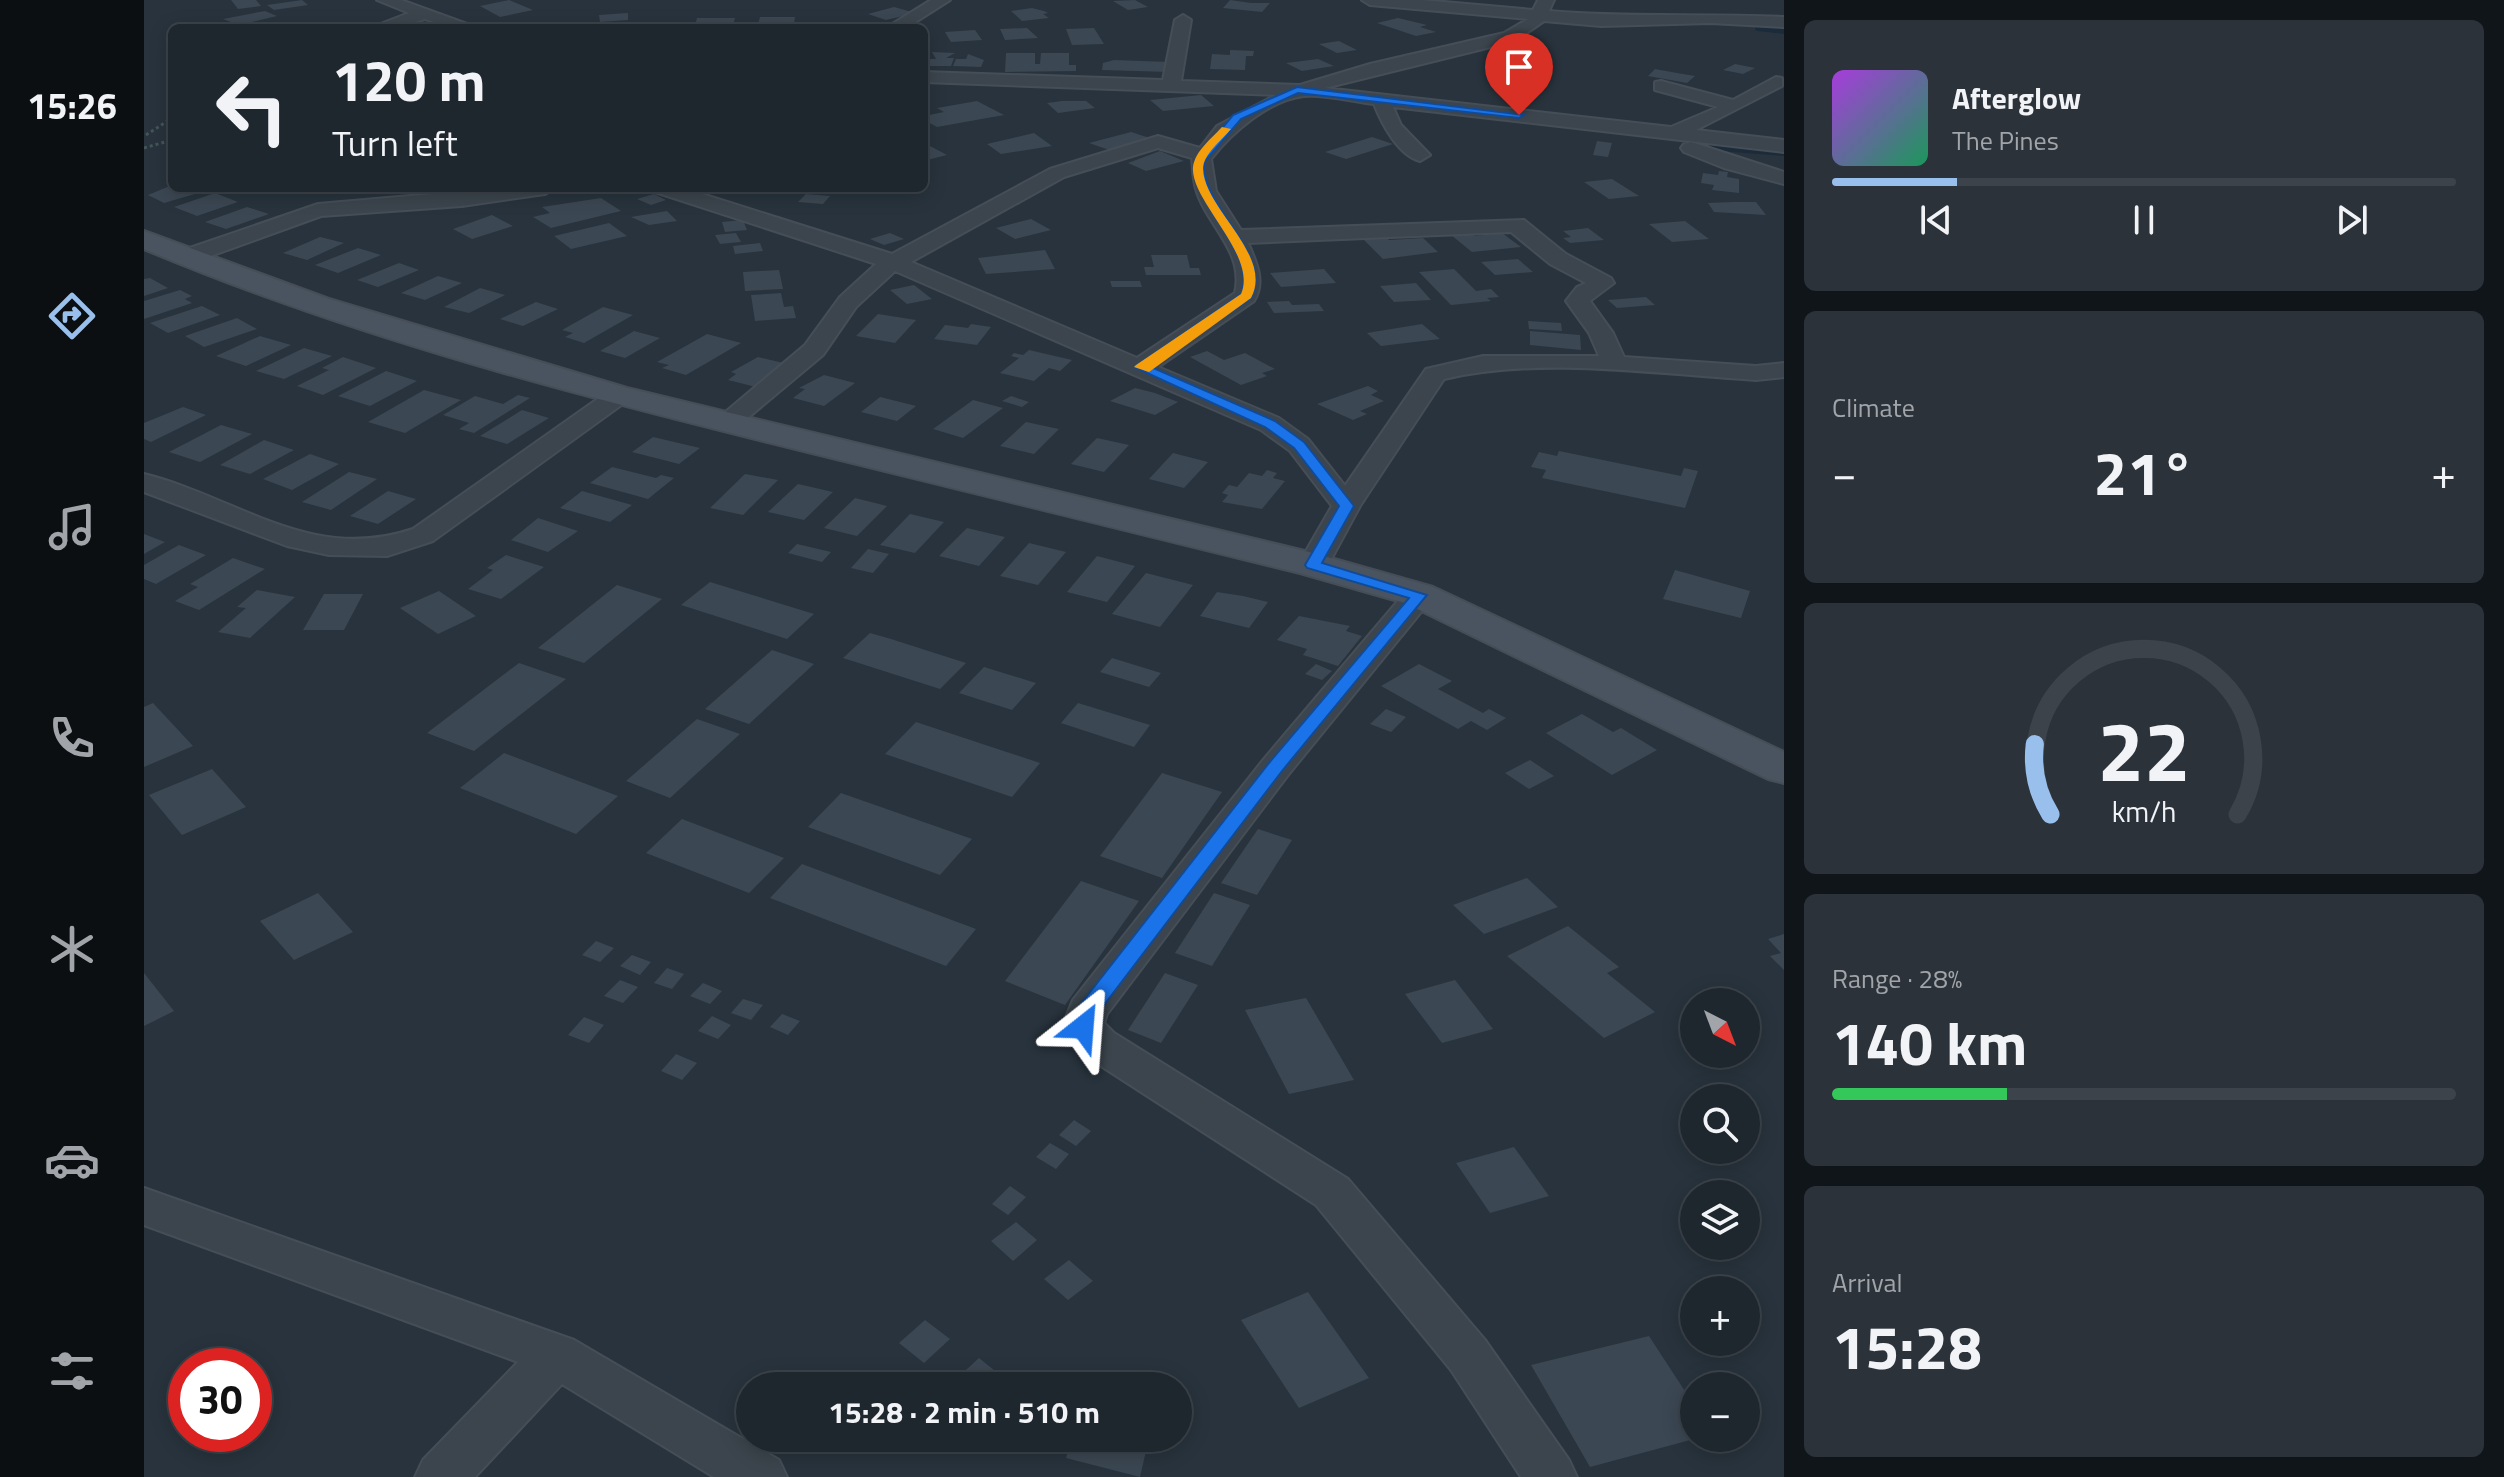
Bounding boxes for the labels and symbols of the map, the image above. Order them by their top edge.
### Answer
pin [1485,33,1553,115]
position arrow [1041,985,1125,1069]
north arrow [1680,988,1760,1068]
speed limit sign: 30 [168,1348,272,1452]

